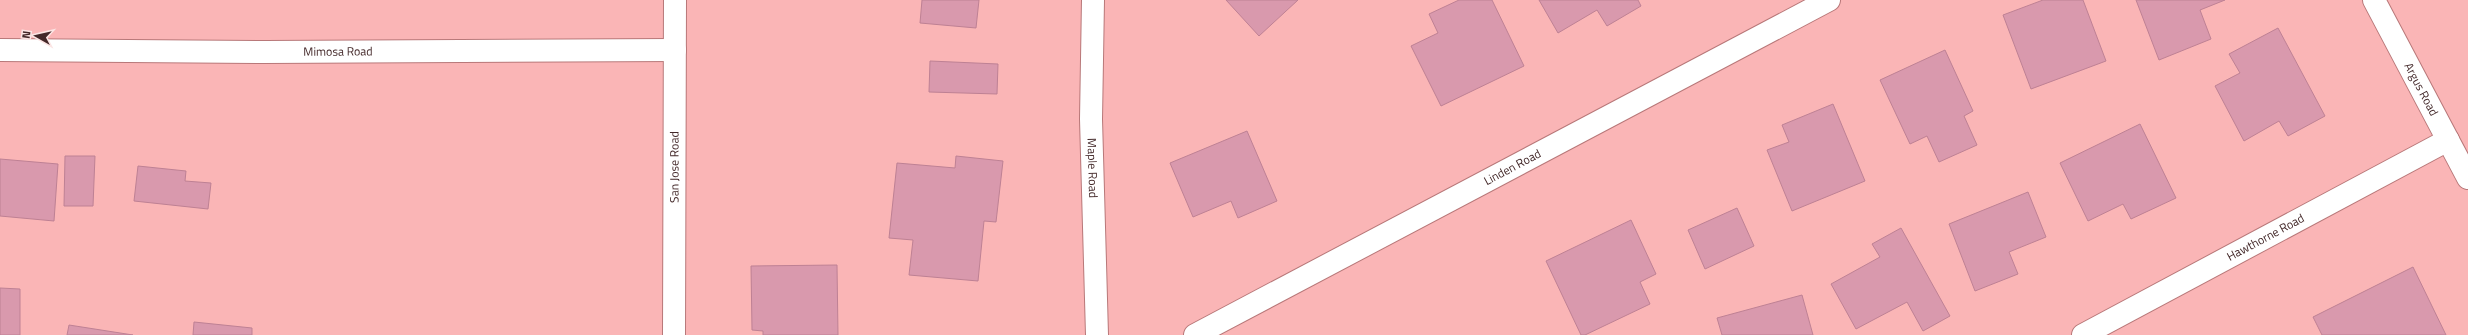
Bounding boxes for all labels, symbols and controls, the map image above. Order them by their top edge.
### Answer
north arrow [16,16,56,56]
text: N [18,30,35,39]
street label: Mimosa Road [303,41,373,61]
street label: Argus Road [2400,59,2444,119]
street label: San Jose Road [664,131,684,203]
street label: Maple Road [1083,138,1103,198]
street label: Linden Road [1480,144,1544,190]
street label: Hawthorne Road [2223,208,2308,266]

